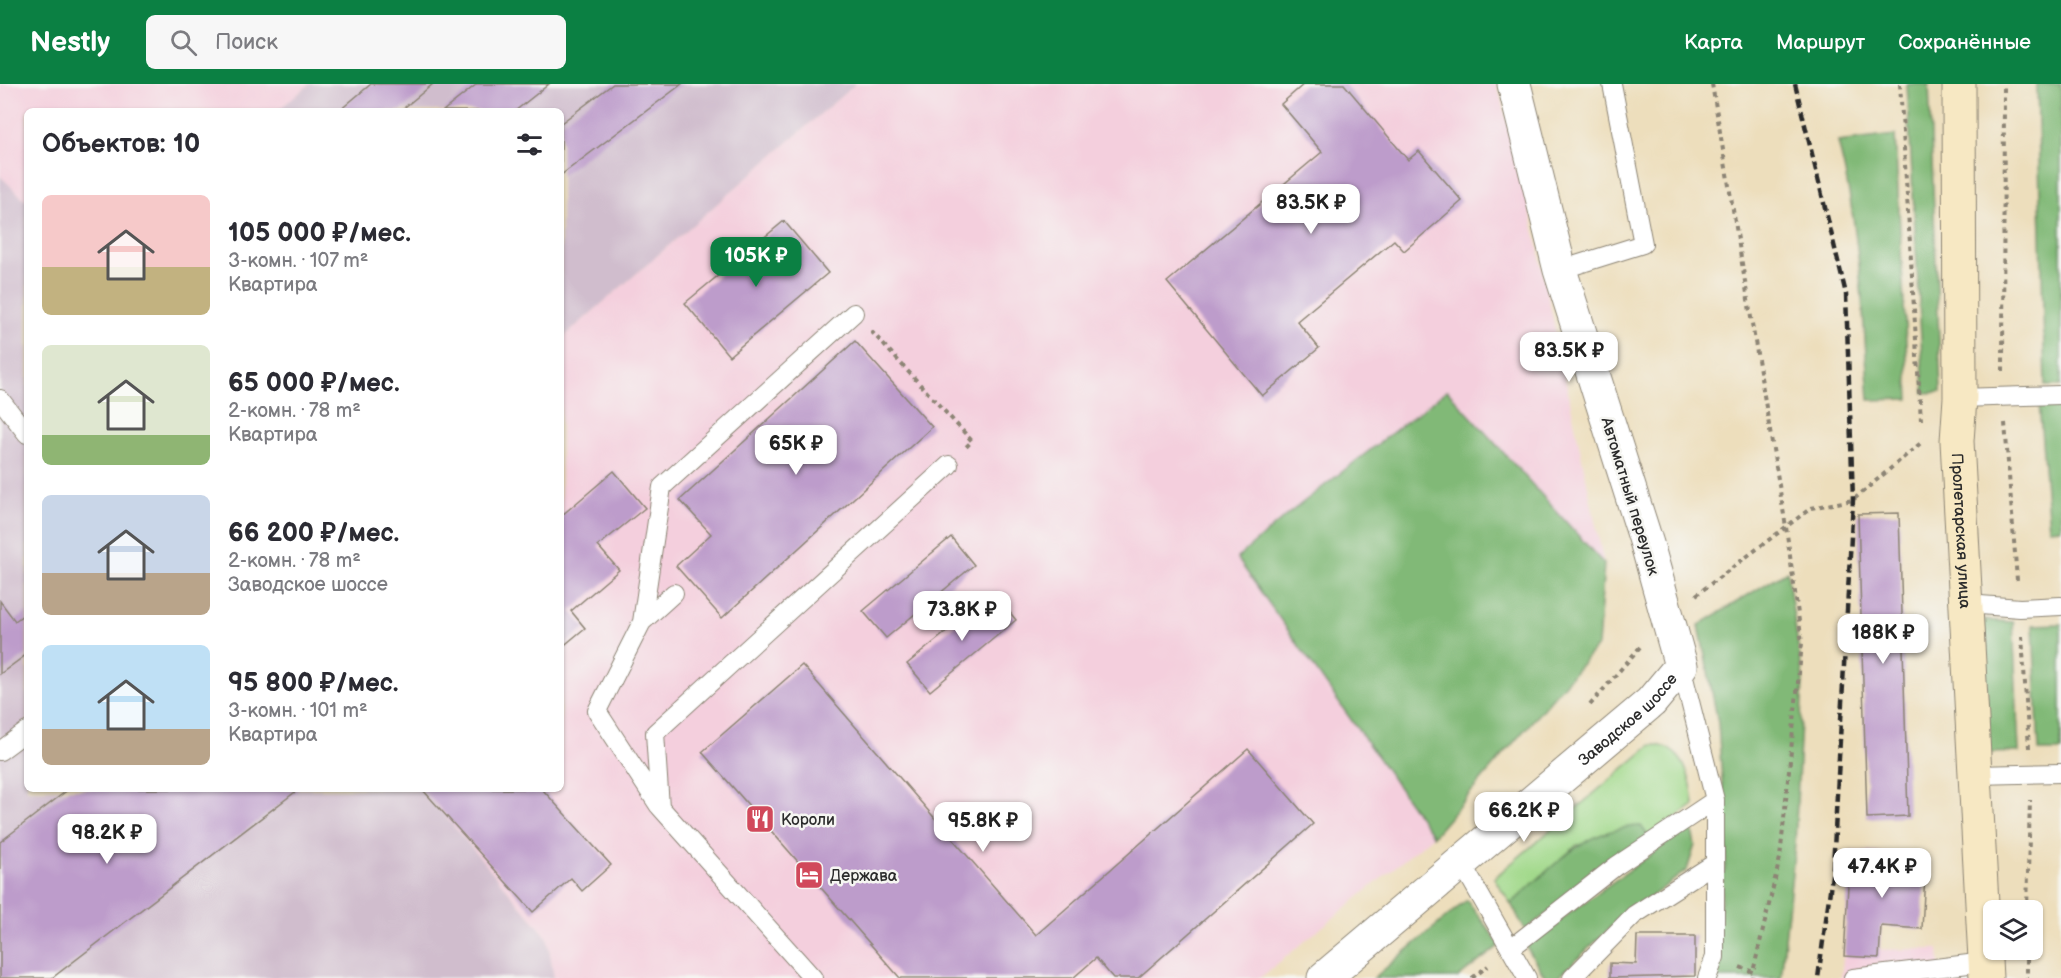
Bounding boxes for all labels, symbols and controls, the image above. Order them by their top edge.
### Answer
search box [146,15,566,69]
text: Nestly [30,26,110,59]
icon: search [167,26,200,59]
text: Поиск [215,29,278,56]
text: Карта [1684,30,1743,55]
text: Маршрут [1776,30,1865,55]
text: Сохранённые [1898,30,2031,55]
icon: filters [513,128,546,161]
text: Объектов: 10 [42,129,200,160]
pin: 83.5K ₽ [1256,184,1366,235]
text: 83.5K ₽ [1276,191,1346,215]
text: 105 000 ₽/мес. [228,218,411,249]
icon: home [90,219,162,291]
pin: 105K ₽ [707,237,805,288]
text: 105K ₽ [724,244,788,268]
text: 3-комн. · 107 m² [228,249,369,273]
text: Квартира [228,273,318,297]
pin: 83.5K ₽ [1514,332,1624,383]
text: 83.5K ₽ [1534,339,1604,363]
text: 65 000 ₽/мес. [228,368,400,399]
icon: home [90,369,162,441]
text: 2-комн. · 78 m² [228,399,361,423]
street label: Автоматный переулок [1596,414,1663,578]
text: Квартира [228,423,318,447]
pin: 65K ₽ [754,425,838,476]
text: 65K ₽ [769,432,823,456]
street label: Пролетарская улица [1947,452,1974,610]
text: 66 200 ₽/мес. [228,518,399,549]
icon: home [90,519,162,591]
text: 2-комн. · 78 m² [228,549,361,573]
text: Заводское шоссе [228,573,388,597]
pin: 73.8K ₽ [907,591,1017,642]
text: 73.8K ₽ [927,598,997,622]
pin: 188K ₽ [1834,614,1932,665]
text: 188K ₽ [1851,621,1915,645]
text: 95 800 ₽/мес. [228,668,399,699]
icon: home [90,669,162,741]
street label: Заводское шоссе [1575,670,1682,770]
text: 3-комн. · 101 m² [228,699,368,723]
text: Квартира [228,723,318,747]
pin: 66.2K ₽ [1469,792,1579,843]
text: 66.2K ₽ [1488,799,1560,823]
pin: 95.8K ₽ [928,802,1038,853]
restaurant icon: Короли [744,803,776,835]
text: 95.8K ₽ [948,809,1018,833]
place label: Короли [781,811,835,830]
pin: 98.2K ₽ [52,814,162,865]
text: 98.2K ₽ [72,821,142,845]
pin: 47.4K ₽ [1827,848,1937,899]
text: 47.4K ₽ [1847,855,1917,879]
hotel icon: Держава [793,859,825,891]
place label: Держава [830,867,898,886]
map controls [1983,900,2043,960]
button: layers [1983,900,2043,960]

